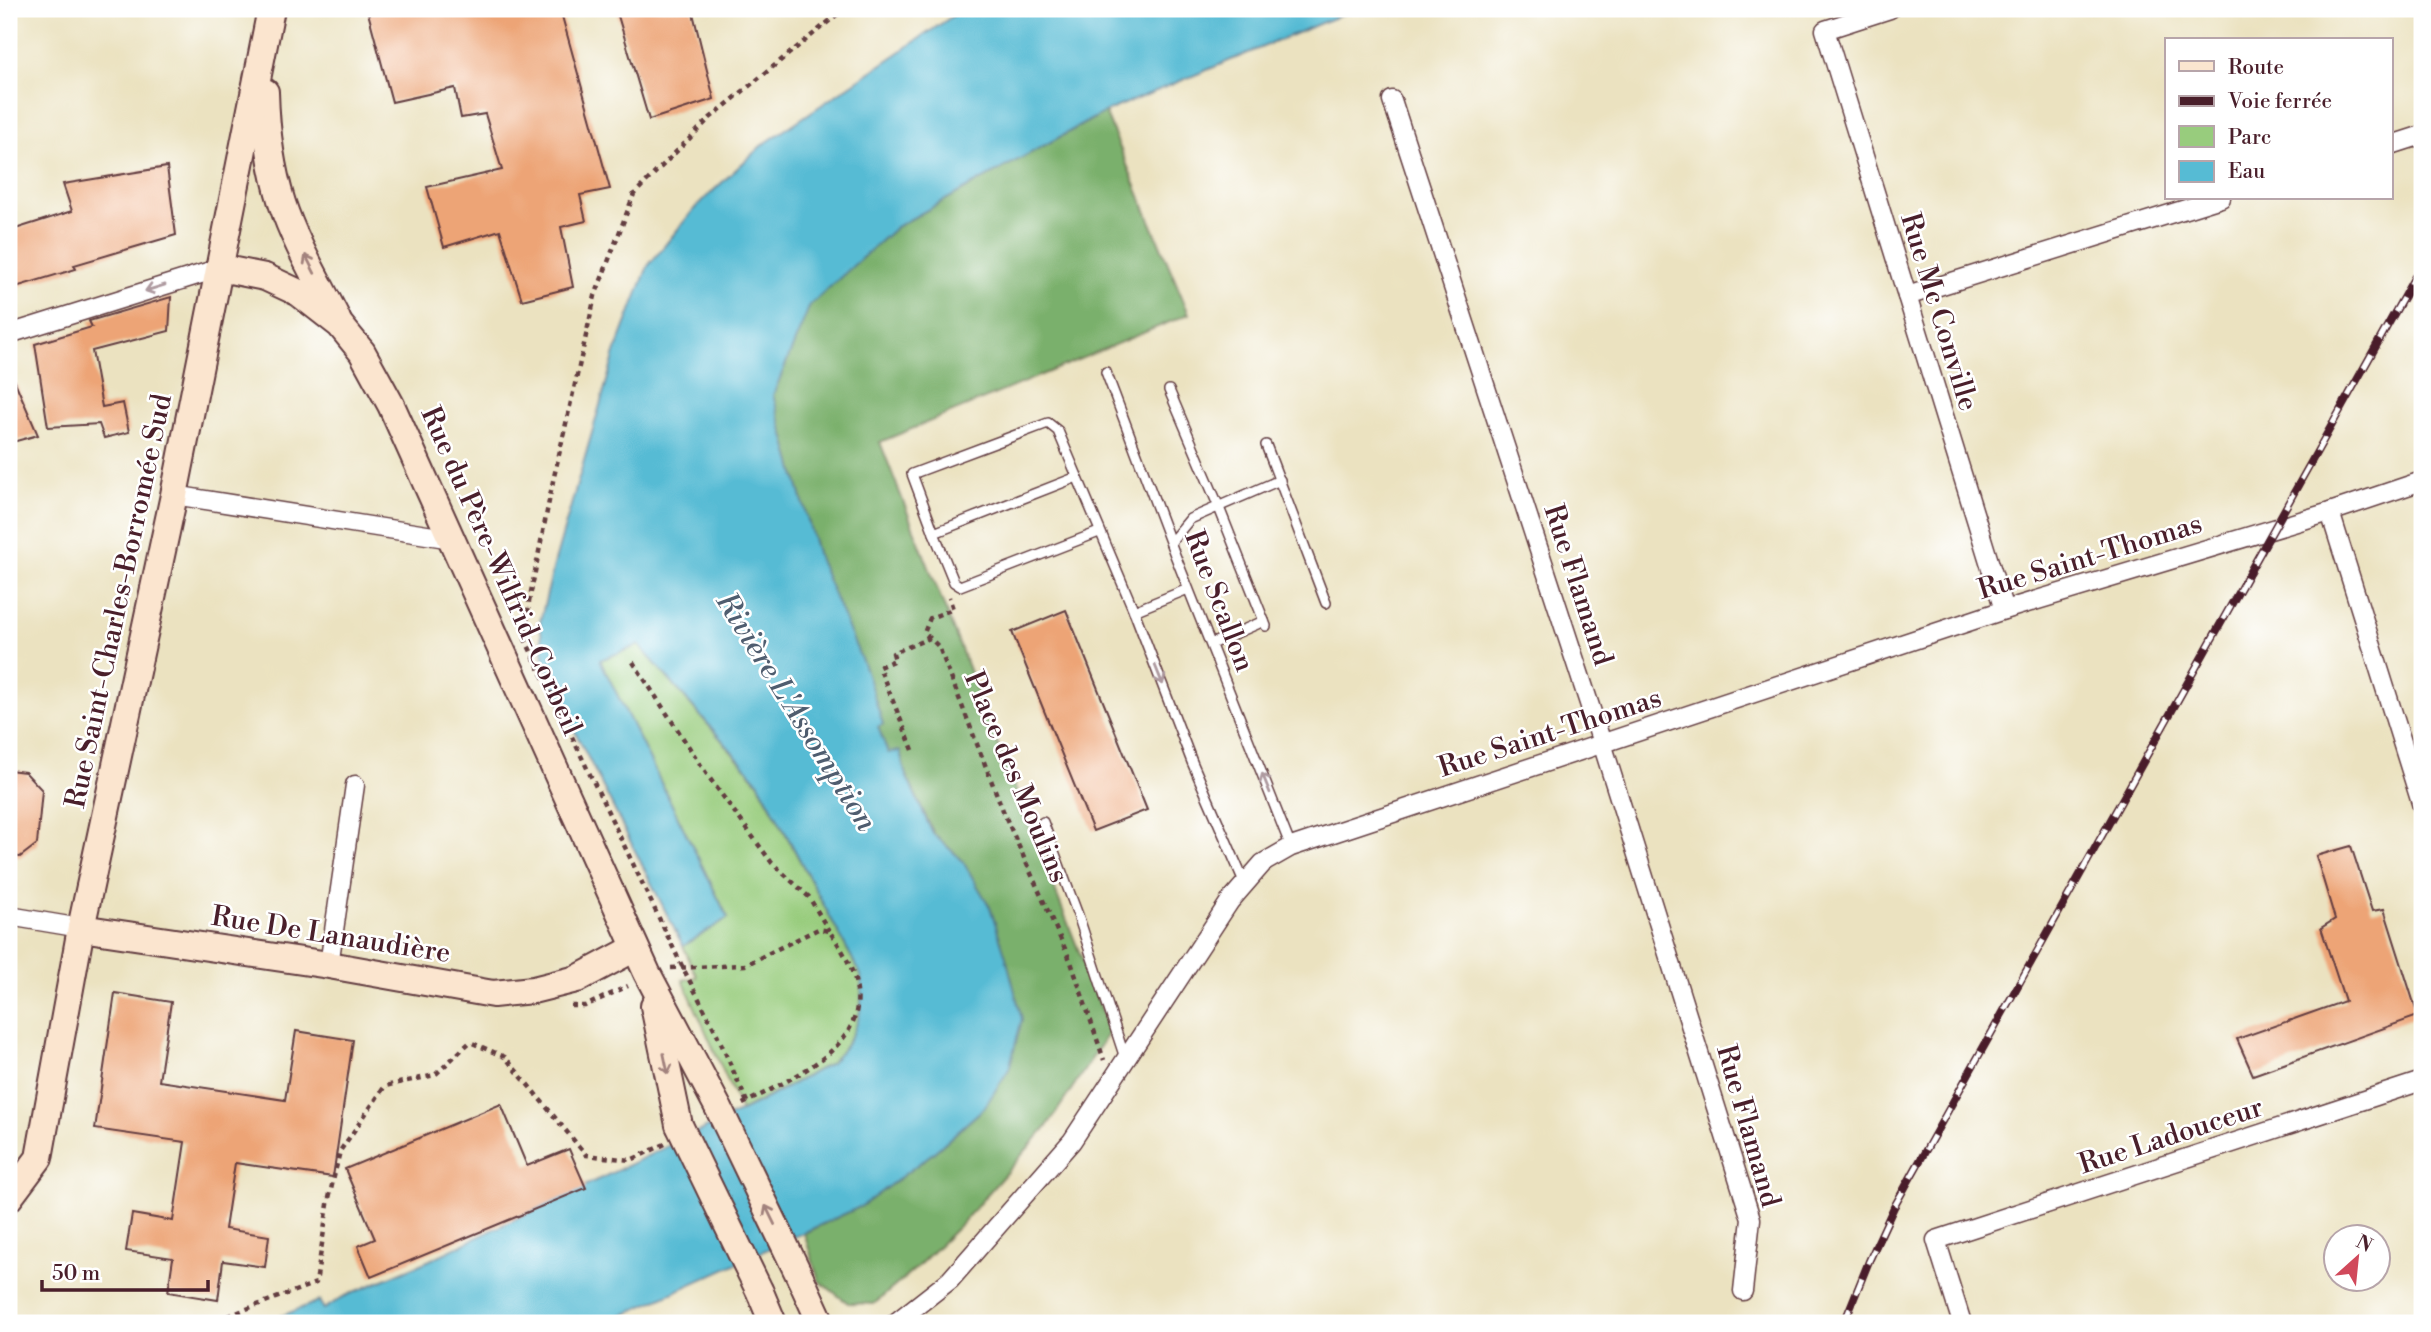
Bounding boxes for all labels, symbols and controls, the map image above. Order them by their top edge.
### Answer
legend [2165,38,2392,200]
text: Route [2228,55,2284,81]
text: Voie ferrée [2227,89,2332,115]
text: Parc [2228,125,2271,151]
text: Eau [2228,159,2265,185]
street label: Rue Mc Conville [1892,209,1986,415]
one-way arrow [302,254,316,275]
one-way arrow [144,283,166,296]
street label: Rue Saint-Charles-Borromée Sud [58,391,180,811]
street label: Rue du Père-Wilfrid-Corbeil [413,401,589,741]
street label: Rue Flamand [1535,500,1621,670]
street label: Rue Saint-Thomas [1974,506,2206,608]
street label: Rue Scallon [1176,525,1262,677]
water label: Rivière L'Assomption [707,585,885,839]
one-way arrow [1153,663,1166,685]
street label: Place des Moulins [956,666,1076,888]
street label: Rue Saint-Thomas [1434,680,1666,786]
one-way arrow [1259,773,1272,795]
street label: Rue De Lanaudière [209,899,453,971]
street label: Rue Flamand [1708,1041,1788,1211]
one-way arrow [660,1052,673,1075]
street label: Rue Ladouceur [2074,1090,2268,1182]
one-way arrow [763,1205,776,1226]
north arrow [2322,1224,2392,1294]
text: N [2352,1230,2376,1258]
scale bar [42,1248,208,1292]
text: 50 m [52,1261,100,1287]

